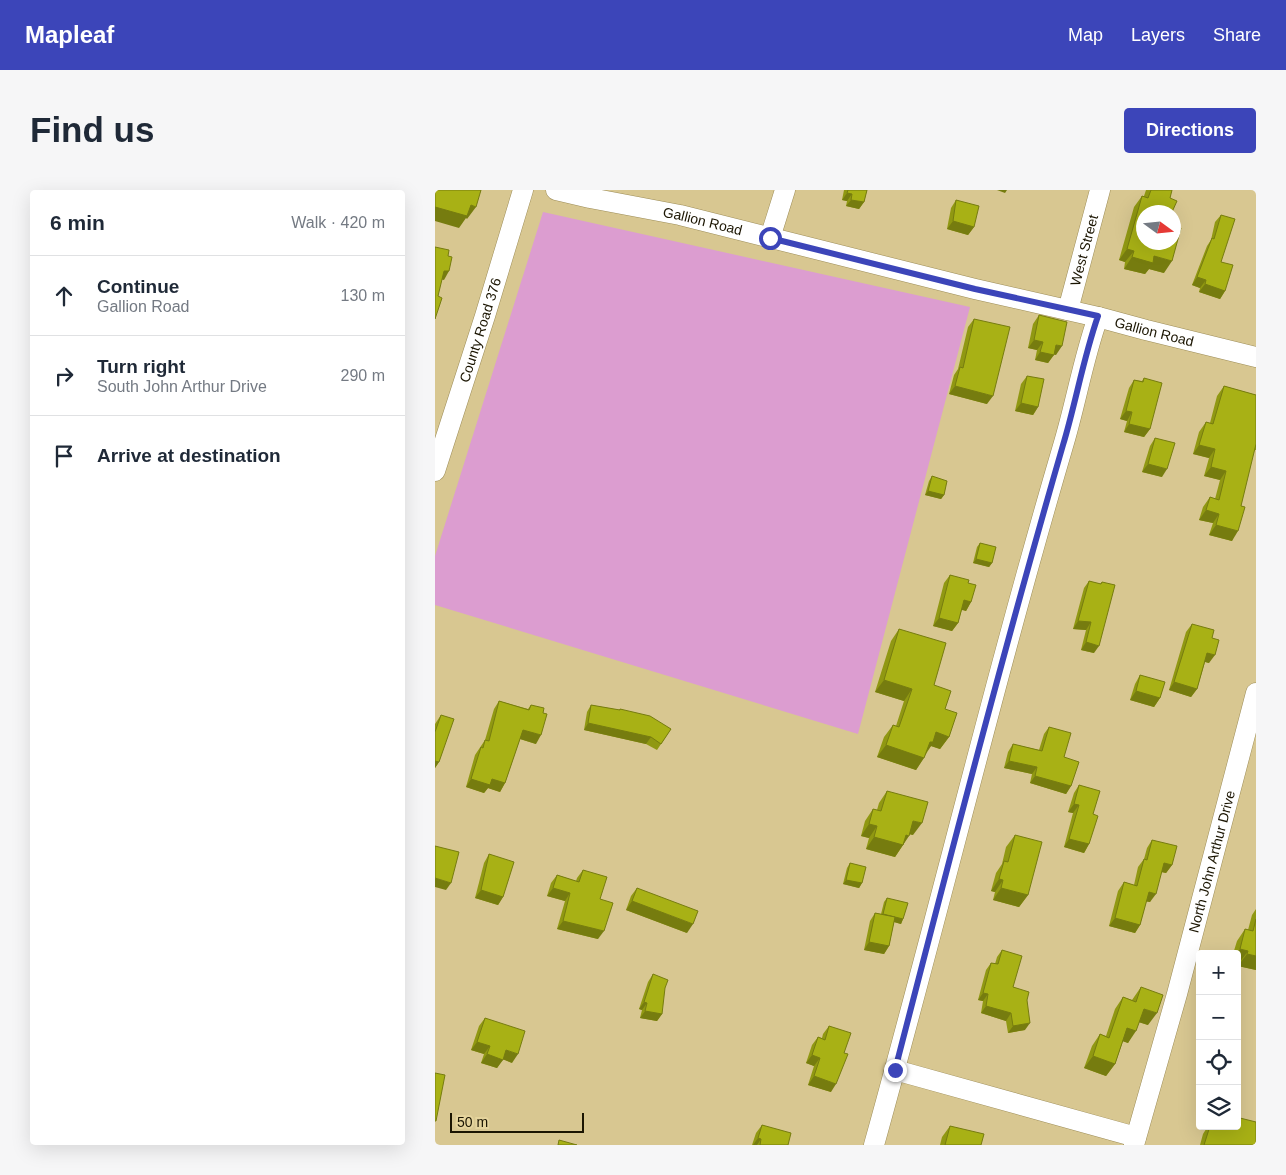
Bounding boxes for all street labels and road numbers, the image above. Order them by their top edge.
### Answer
street label: Gallion Road [662,204,744,238]
street label: West Street [1067,213,1101,287]
street label: County Road 376 [456,276,504,385]
street label: Gallion Road [1113,314,1195,349]
street label: North John Arthur Drive [1185,788,1238,934]

